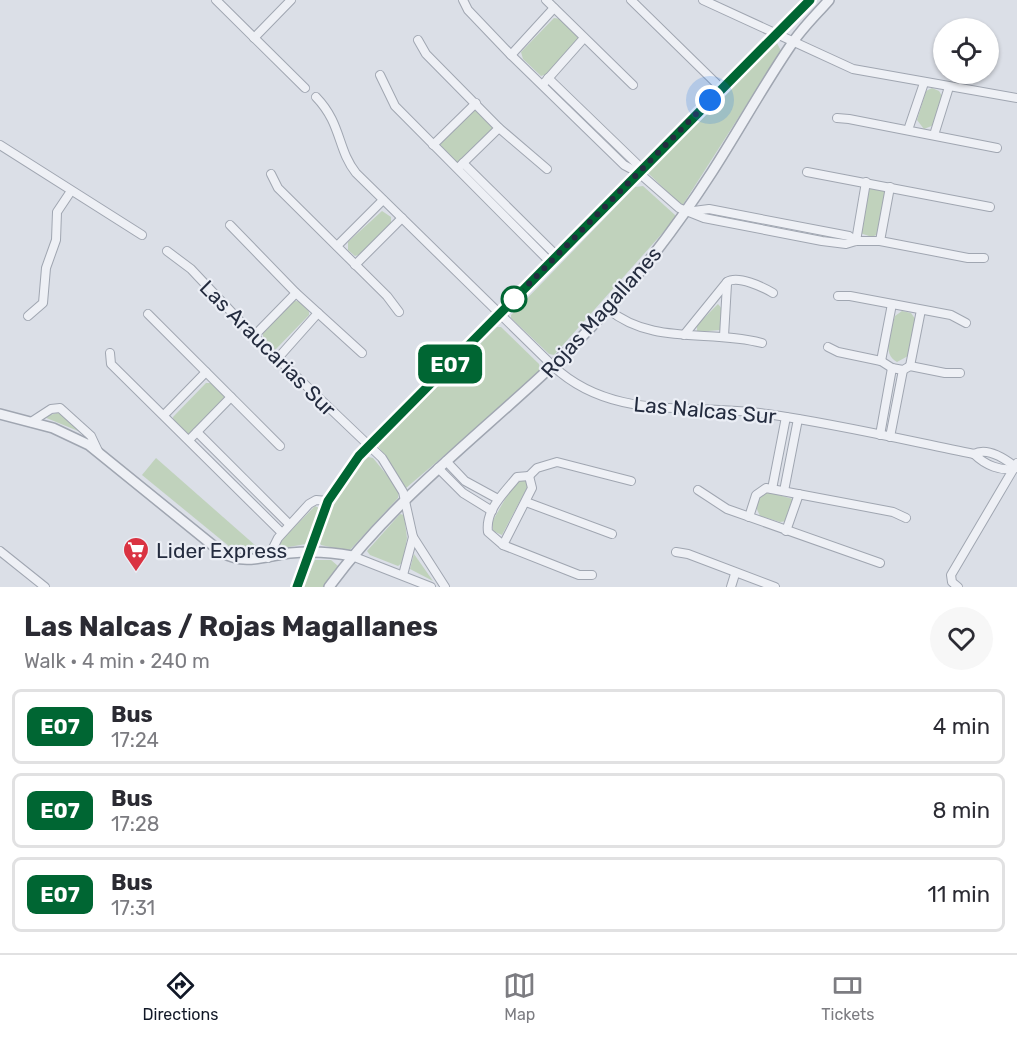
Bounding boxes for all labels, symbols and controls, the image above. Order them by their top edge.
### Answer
map controls [933,18,999,84]
button: locate [933,18,999,84]
your location [695,85,725,115]
street label: Rojas Magallanes [536,241,666,383]
street label: Las Araucarias Sur [195,275,341,421]
unlabelled marker [501,286,527,312]
line badge: E07 [416,344,484,384]
text: E07 [430,352,470,377]
street label: Las Nalcas Sur [633,391,777,429]
supermarket icon: Lider Express [121,535,151,573]
place label: Lider Express [156,538,287,563]
button: heart [930,607,993,670]
text: Las Nalcas / Rojas Magallanes [24,610,438,643]
text: Walk · 4 min · 240 m [24,649,210,673]
text: Bus [111,701,153,728]
text: 4 min [933,713,990,740]
text: E07 [40,714,80,739]
text: 17:24 [111,728,159,752]
text: Bus [111,785,153,812]
text: 8 min [932,797,990,824]
text: E07 [40,798,80,823]
text: 17:28 [111,812,159,836]
text: Bus [111,869,153,896]
text: 11 min [928,881,990,908]
text: E07 [40,882,80,907]
text: 17:31 [111,896,155,920]
tab: Directions [143,969,218,1024]
tab: Map [503,969,536,1024]
tab: Tickets [821,969,874,1024]

